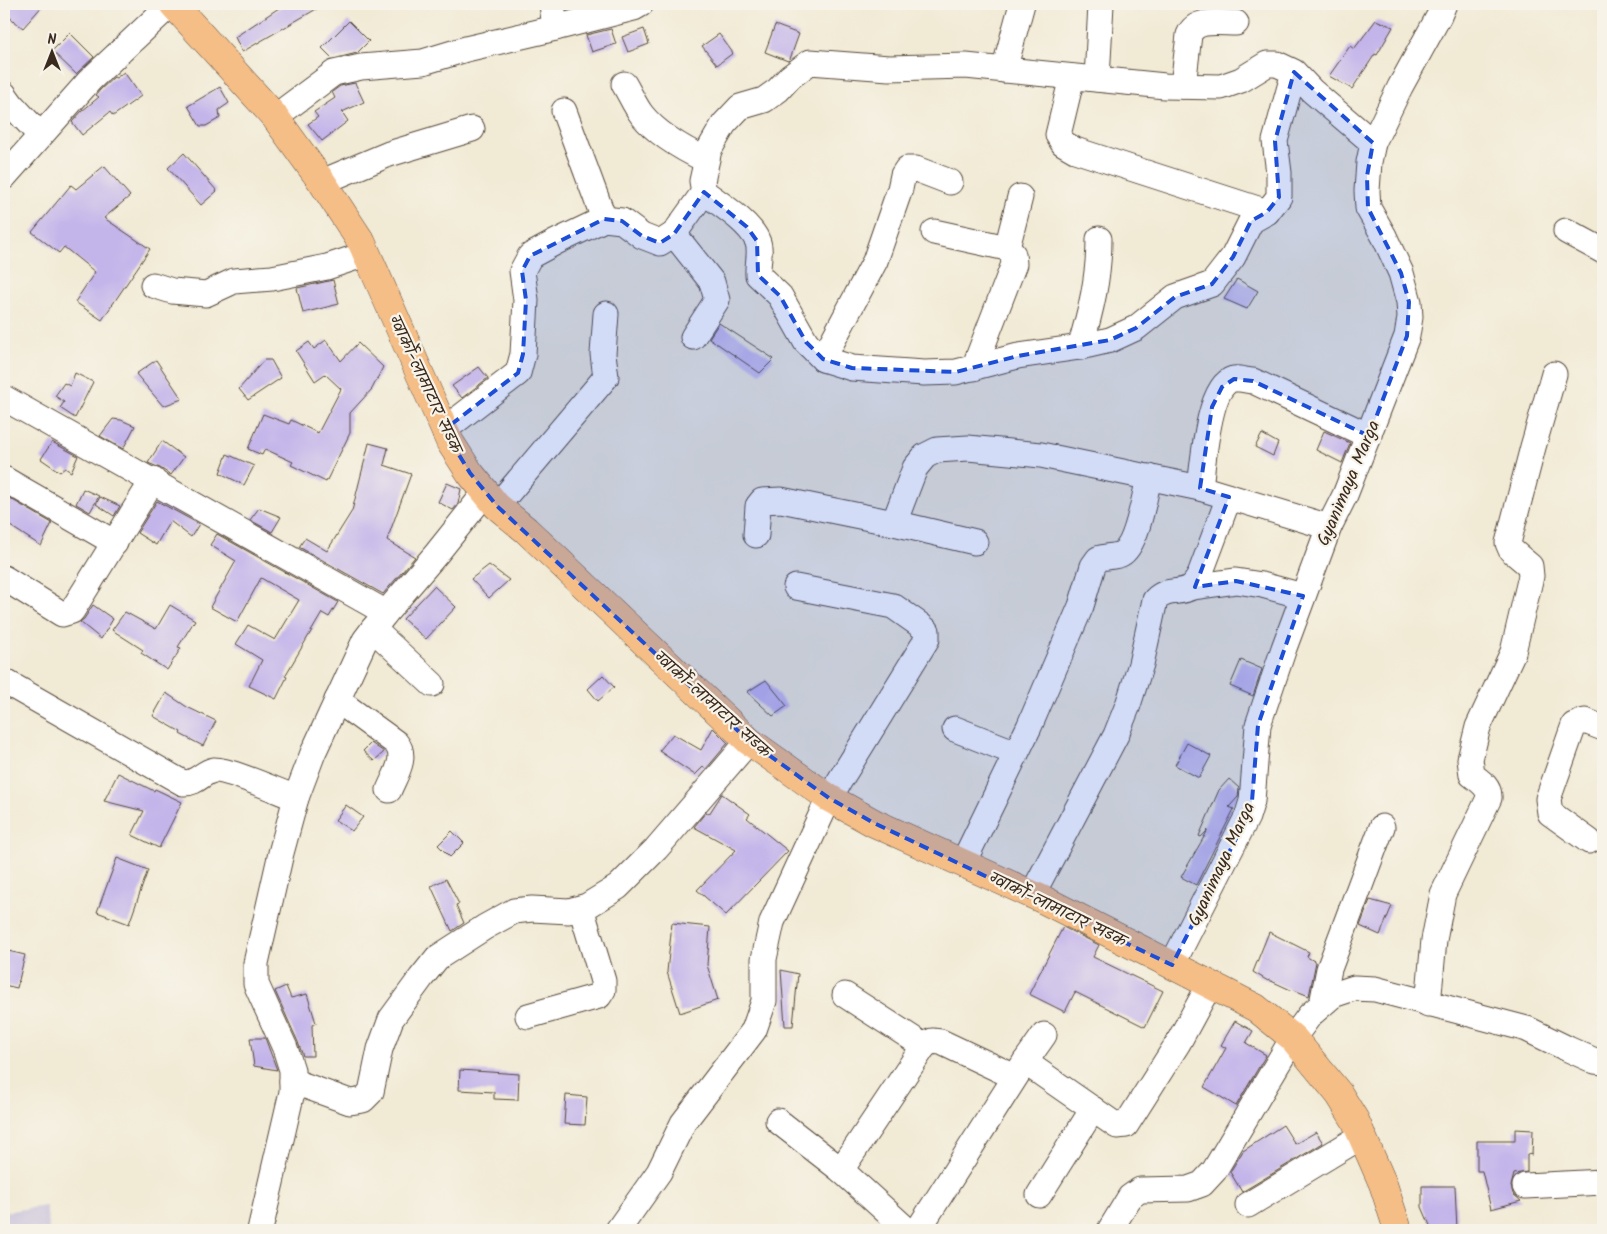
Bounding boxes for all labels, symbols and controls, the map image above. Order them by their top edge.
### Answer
north arrow [28,28,78,78]
text: N [48,29,57,51]
street label: ग्वार्को-लामाटार सडक [380,310,470,461]
street label: Gyanimaya Marga [1310,416,1389,551]
street label: ग्वार्को-लामाटार सडक [646,644,779,768]
street label: Gyanimaya Marga [1181,798,1264,932]
street label: ग्वार्को-लामाटार सडक [983,864,1133,957]

